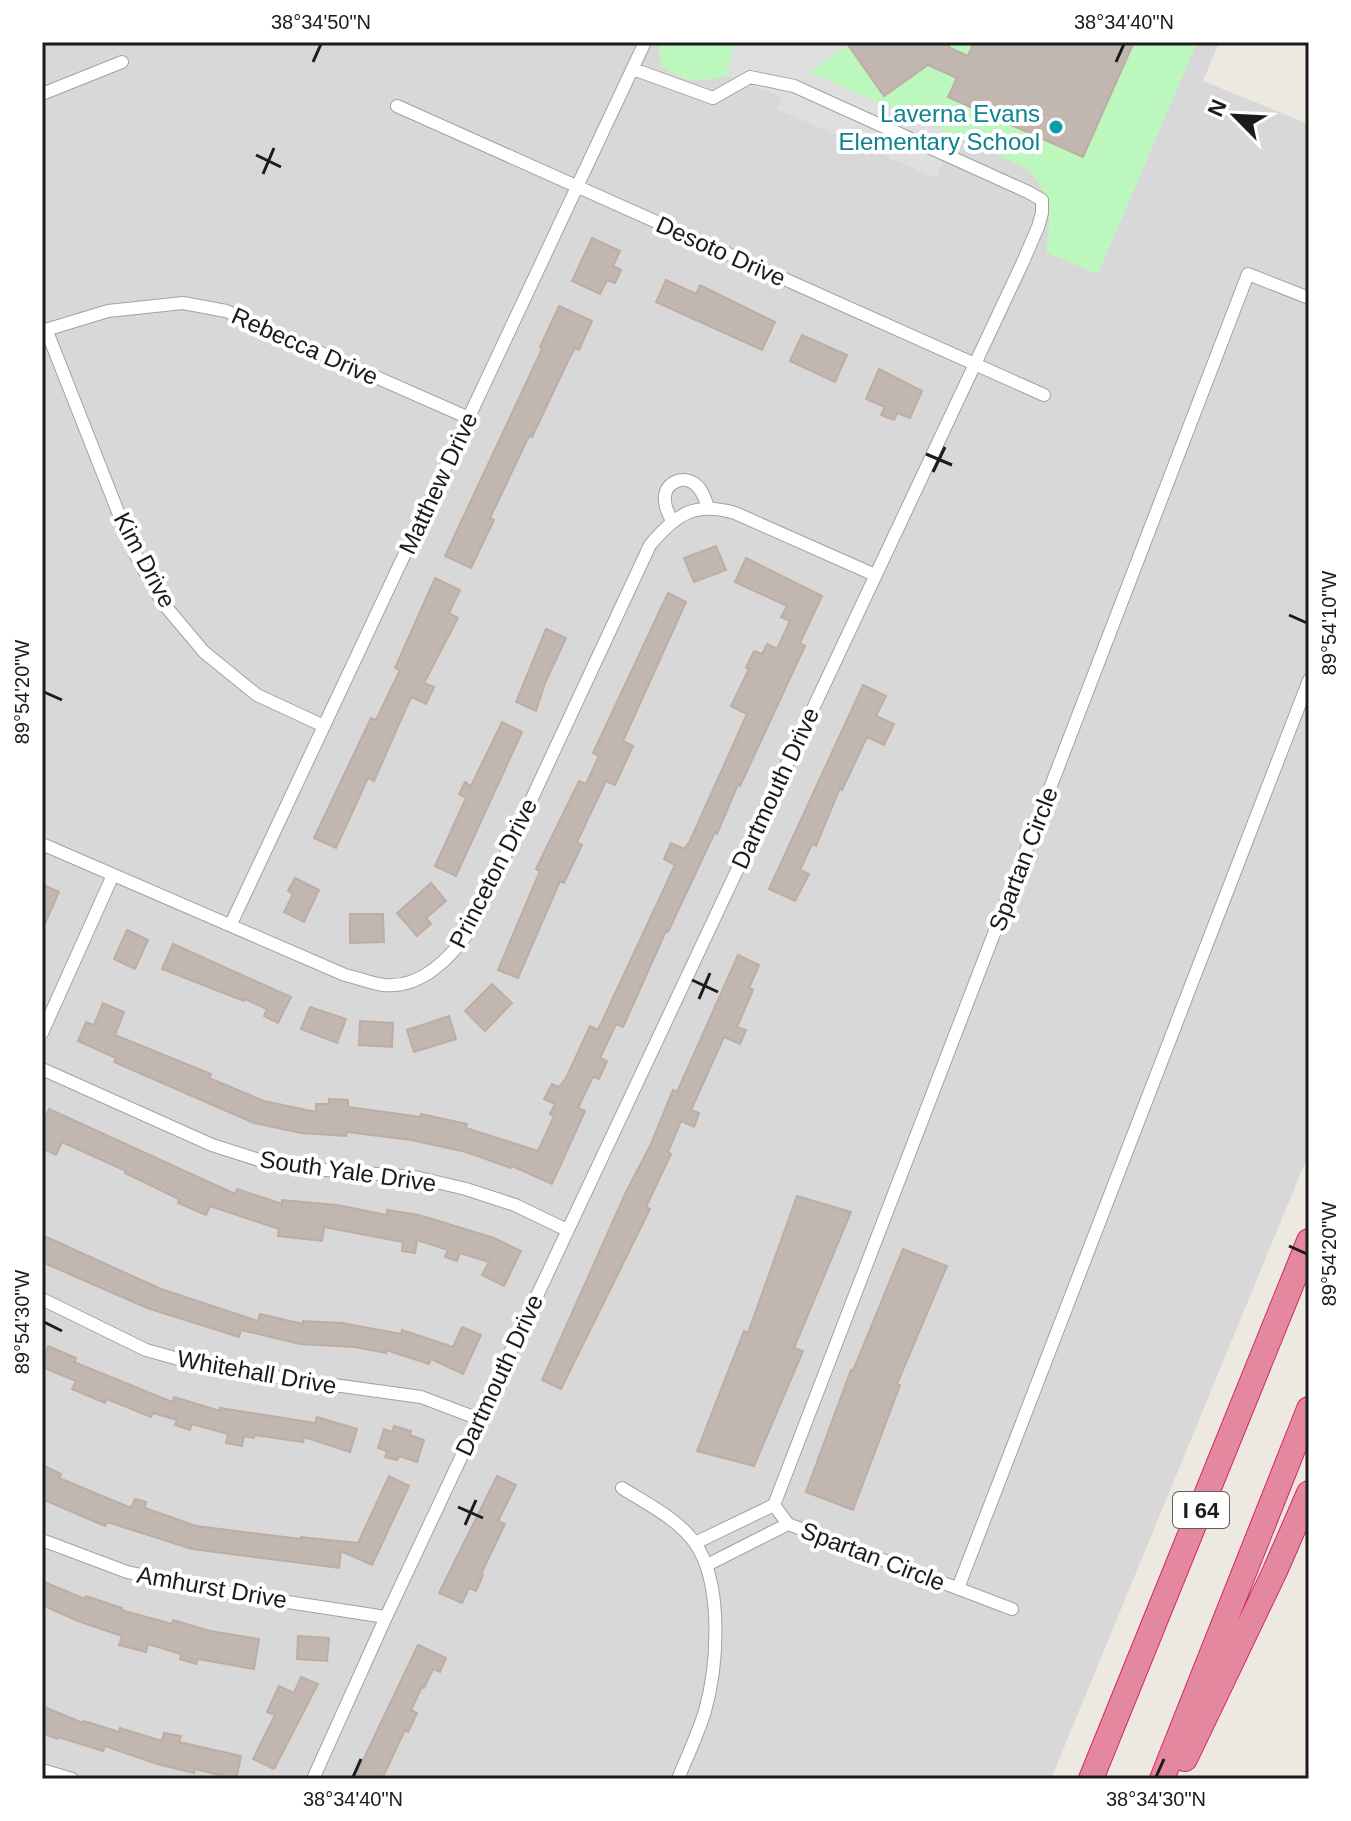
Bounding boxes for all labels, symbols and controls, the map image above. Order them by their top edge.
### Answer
text: 38°34'50"N [271,11,371,33]
text: 38°34'40"N [1074,11,1174,33]
north arrow [1195,76,1275,156]
text: N [1203,96,1232,120]
place label: Laverna Evans Elementary School [839,100,1040,155]
marker: Laverna Evans Elementary School [1047,118,1065,136]
street label: Desoto Drive [652,210,790,292]
street label: Rebecca Drive [228,302,382,390]
street label: Matthew Drive [393,408,483,558]
street label: Kim Drive [109,508,181,612]
text: 89°54'10"W [1318,571,1340,675]
text: 89°54'20"W [11,640,33,744]
street label: Dartmouth Drive [726,703,824,873]
street label: Spartan Circle [983,783,1063,935]
street label: Princeton Drive [444,794,542,952]
street label: South Yale Drive [258,1145,438,1197]
text: 89°54'20"W [1318,1202,1340,1306]
text: 89°54'30"W [11,1270,33,1374]
street label: Dartmouth Drive [450,1290,548,1460]
street label: Whitehall Drive [175,1345,339,1399]
road number: I 64 [1173,1492,1229,1528]
street label: Spartan Circle [797,1516,949,1596]
street label: Amhurst Drive [135,1561,289,1613]
text: 38°34'40"N [303,1788,403,1810]
text: 38°34'30"N [1106,1788,1206,1810]

